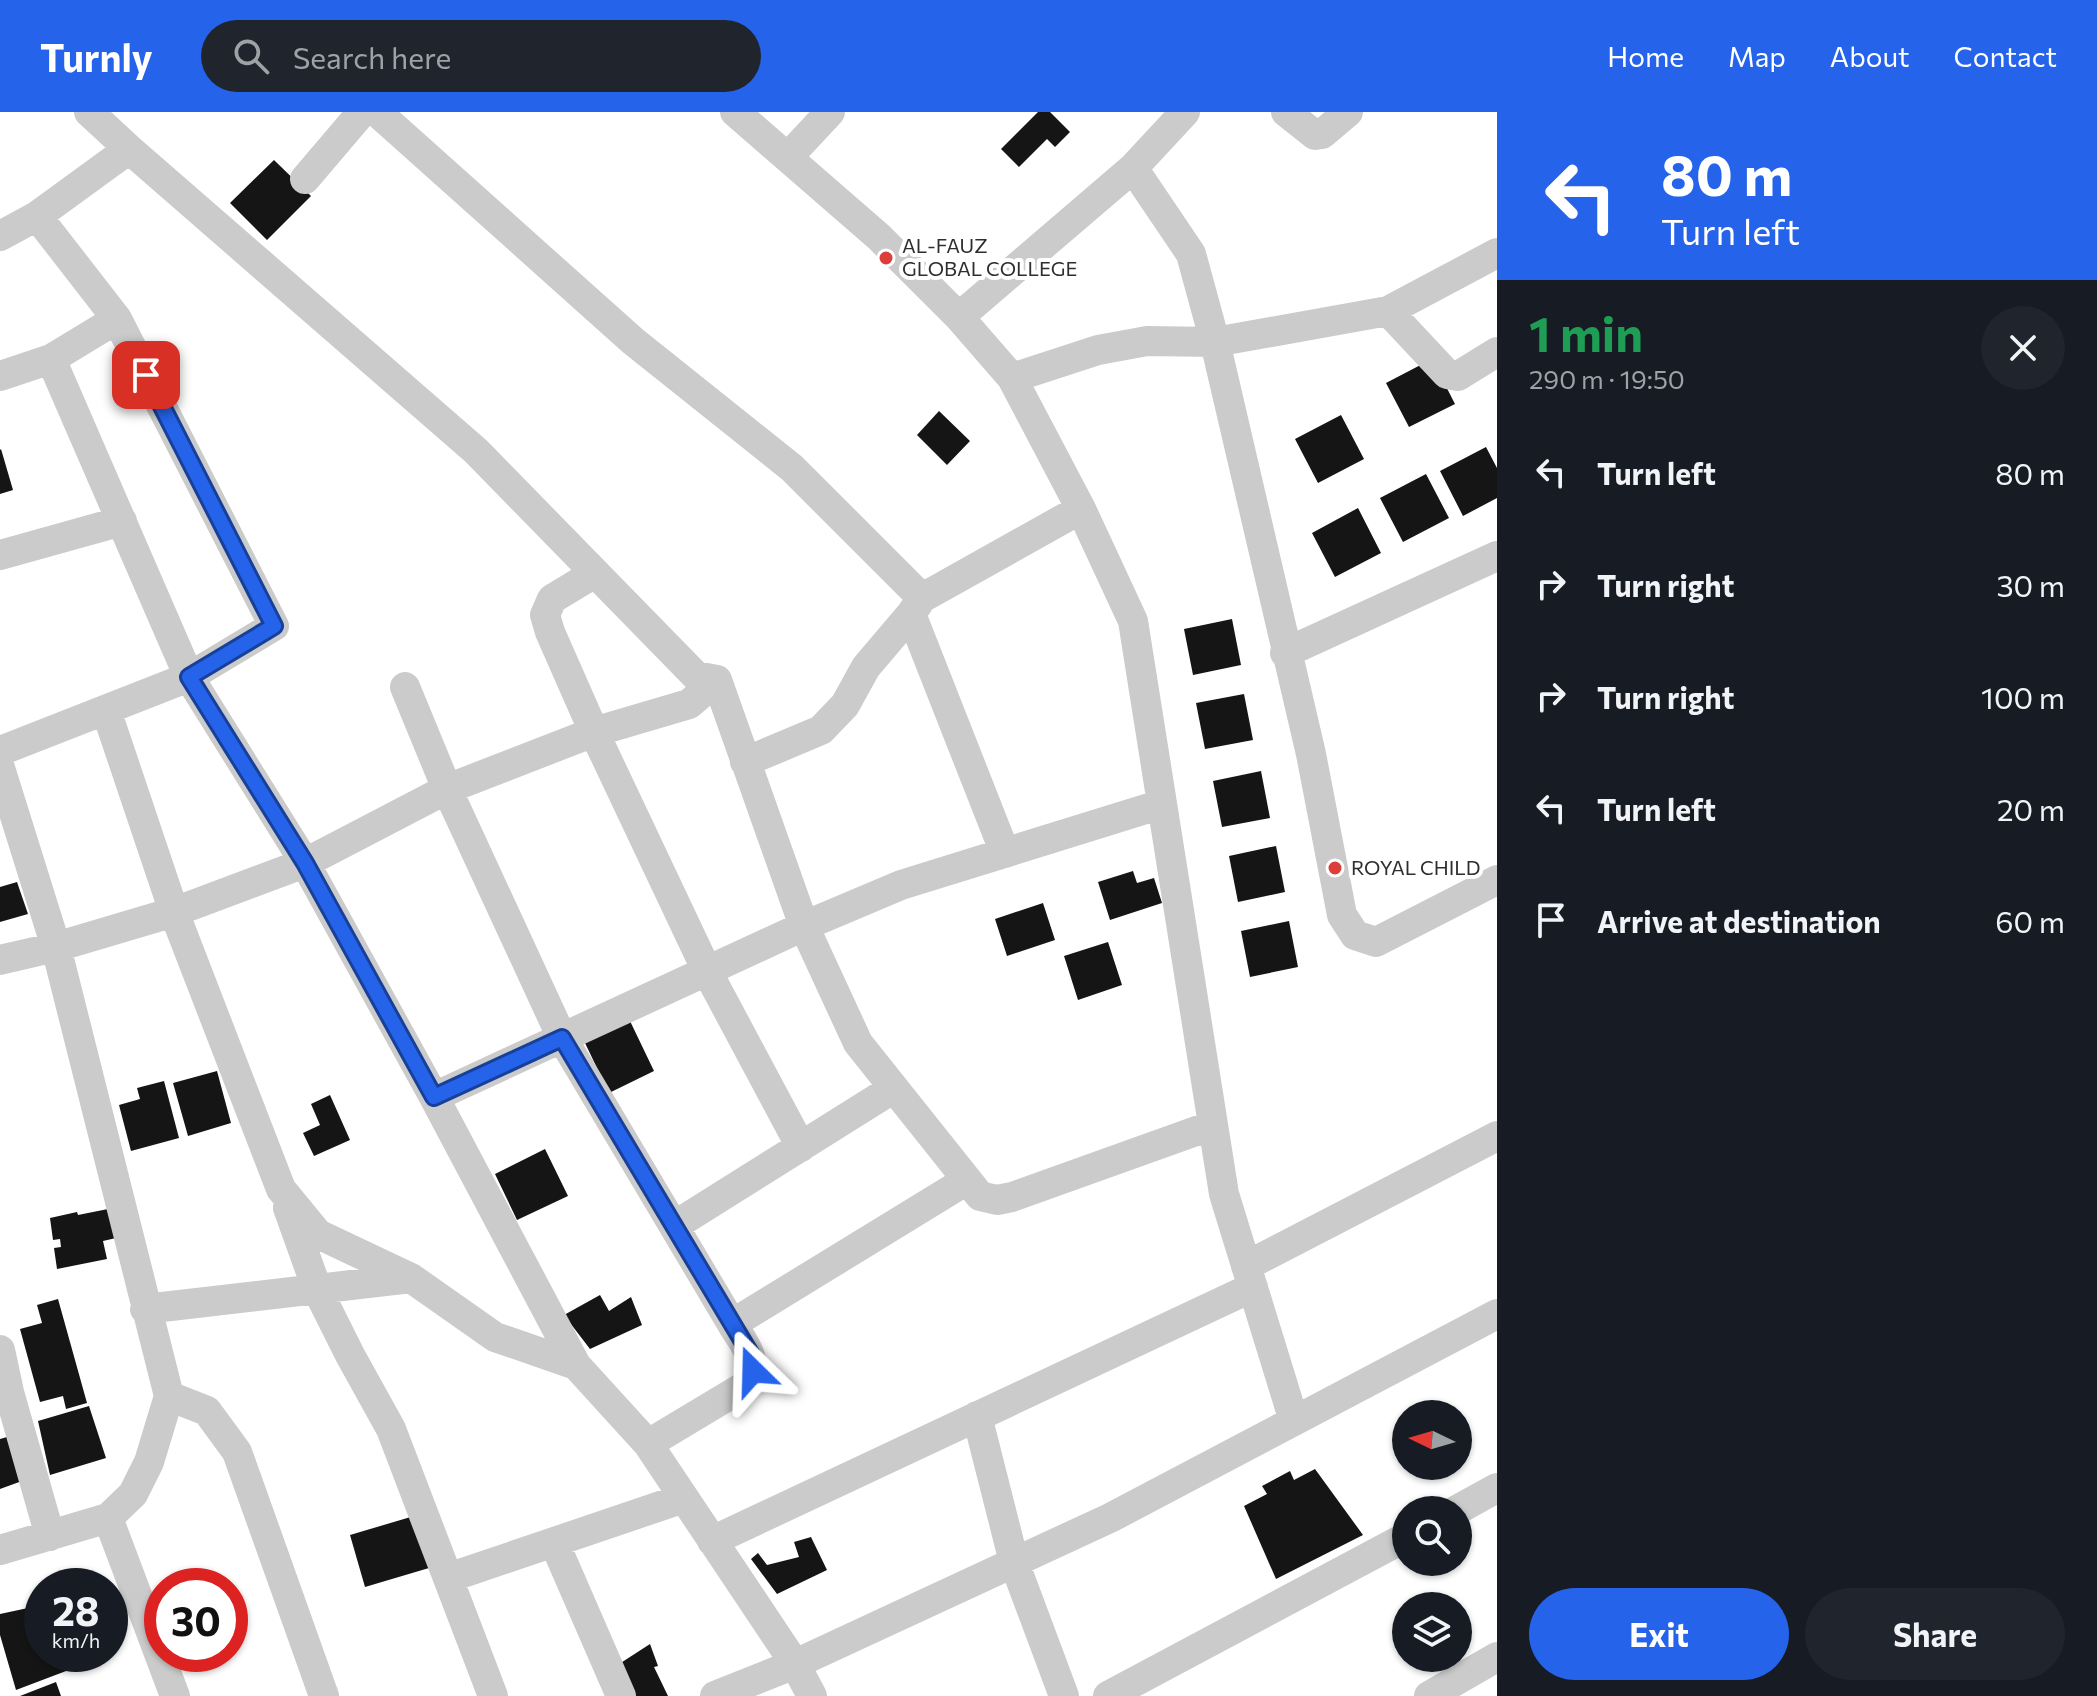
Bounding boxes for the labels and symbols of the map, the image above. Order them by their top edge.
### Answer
place label: AL-FAUZ GLOBAL COLLEGE [902,233,1077,280]
marker: AL-FAUZ GLOBAL COLLEGE [877,249,895,267]
pin [112,341,180,409]
place label: ROYAL CHILD [1351,855,1480,879]
marker: ROYAL CHILD [1326,859,1344,877]
position arrow [711,1329,795,1413]
north arrow [1392,1400,1472,1480]
speed limit sign: 30 [144,1568,248,1672]

